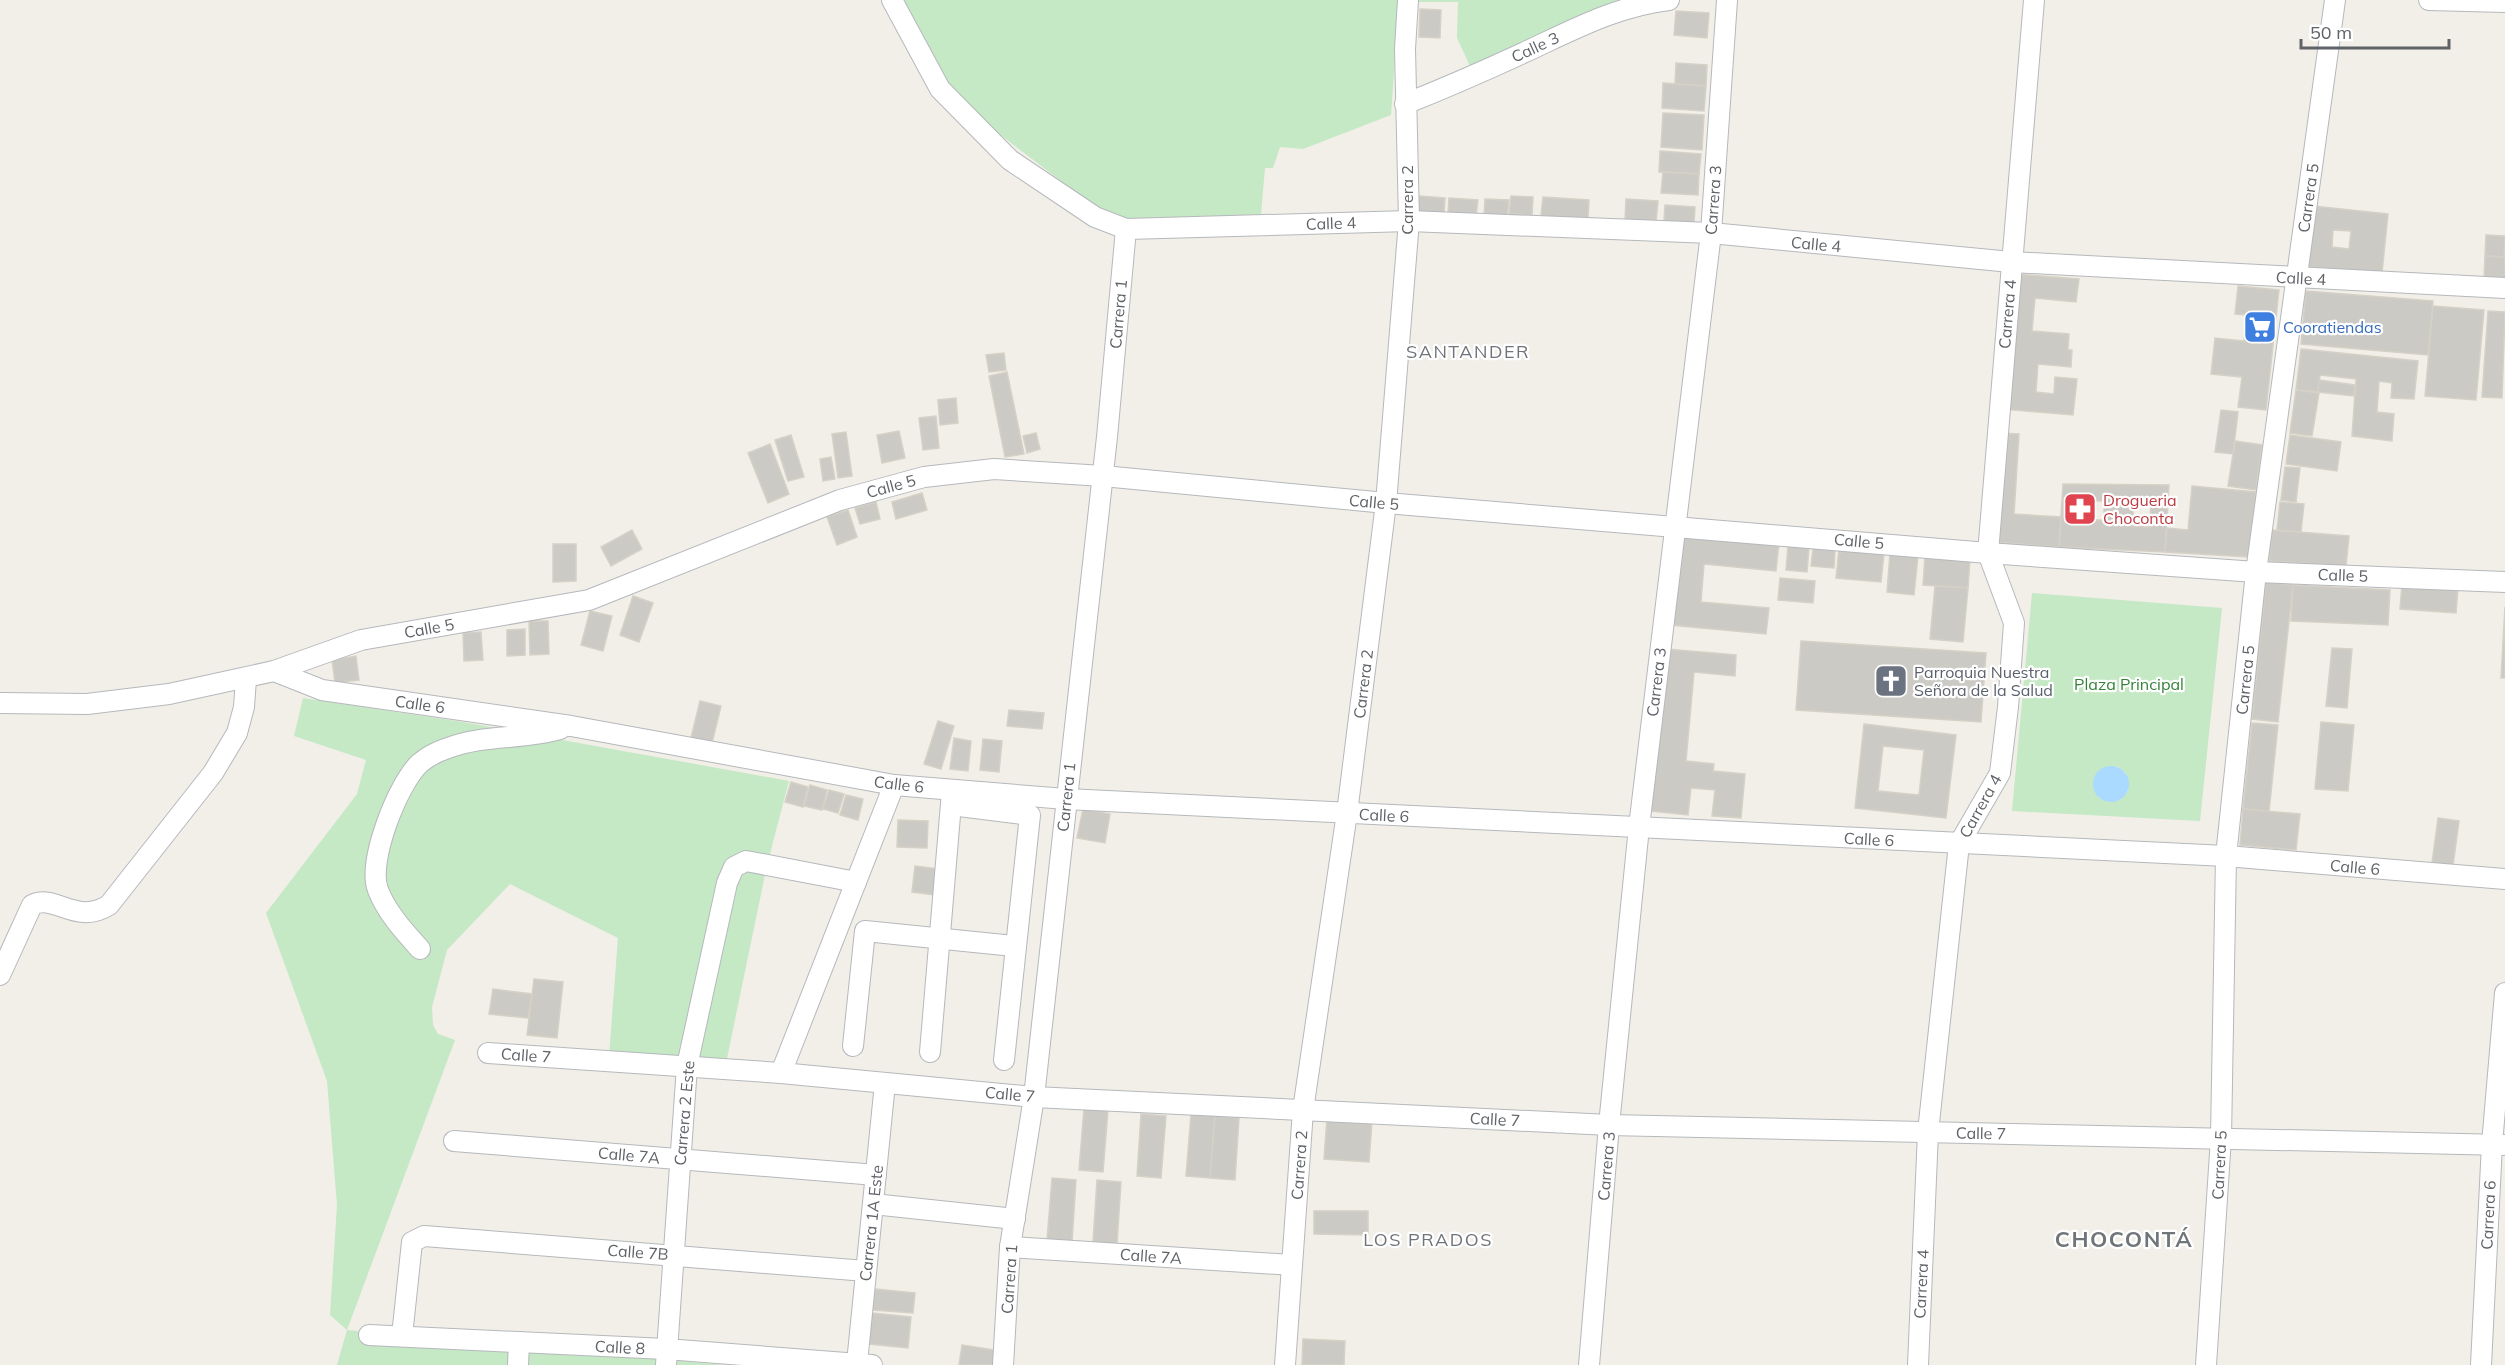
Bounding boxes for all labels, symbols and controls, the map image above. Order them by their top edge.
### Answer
scale bar [2301,12,2450,50]
text: 50 m [2310,21,2352,44]
street label: Calle 3 [1508,27,1562,67]
street label: Carrera 5 [2293,162,2323,234]
street label: Carrera 2 [1397,165,1417,235]
street label: Carrera 3 [1701,165,1725,235]
street label: Calle 4 [1305,212,1357,234]
street label: Calle 4 [1790,232,1842,256]
street label: Calle 4 [2275,267,2327,289]
street label: Carrera 1 [1105,278,1131,350]
street label: Carrera 4 [1994,278,2020,350]
supermarket icon: Cooratiendas [2242,309,2278,345]
place label: Cooratiendas [2283,317,2382,337]
district label: SANTANDER [1406,340,1530,363]
street label: Calle 5 [864,470,918,502]
street label: Calle 5 [1348,490,1400,514]
place label: Drogueria Choconta [2103,490,2177,528]
pharmacy icon: Drogueria Choconta [2062,491,2098,527]
street label: Calle 5 [1833,529,1885,553]
street label: Calle 5 [2317,564,2369,586]
street label: Calle 5 [402,614,456,642]
street label: Carrera 5 [2231,644,2259,716]
street label: Carrera 3 [1642,646,1670,718]
street label: Carrera 2 [1349,648,1377,720]
place label: Parroquia Nuestra Señora de la Salud [1914,662,2053,700]
church icon: Parroquia Nuestra Señora de la Salud [1873,663,1909,699]
park label: Plaza Principal [2074,674,2184,694]
street label: Calle 6 [394,691,446,717]
street label: Carrera 1 [1052,761,1080,833]
street label: Carrera 4 [1954,770,2006,841]
street label: Calle 6 [873,771,925,797]
street label: Calle 6 [1358,804,1410,826]
street label: Calle 6 [1843,828,1895,850]
street label: Calle 6 [2329,855,2381,879]
street label: Calle 7 [500,1043,552,1067]
street label: Carrera 2 Este [669,1060,699,1166]
street label: Calle 7 [984,1082,1036,1106]
street label: Calle 7 [1469,1108,1521,1130]
street label: Calle 7 [1956,1123,2006,1143]
street label: Carrera 2 [1287,1130,1311,1200]
street label: Carrera 3 [1593,1130,1619,1202]
street label: Carrera 5 [2207,1130,2231,1200]
street label: Calle 7A [597,1142,661,1168]
street label: Carrera 1A Este [855,1164,887,1282]
street label: Carrera 6 [2476,1180,2500,1250]
district label: CHOCONTÁ [2055,1225,2193,1253]
district label: LOS PRADOS [1363,1228,1493,1251]
street label: Calle 7B [607,1240,669,1264]
street label: Carrera 1 [997,1244,1021,1314]
street label: Calle 7A [1119,1244,1183,1268]
street label: Carrera 4 [1909,1248,1933,1319]
street label: Calle 8 [594,1336,646,1358]

